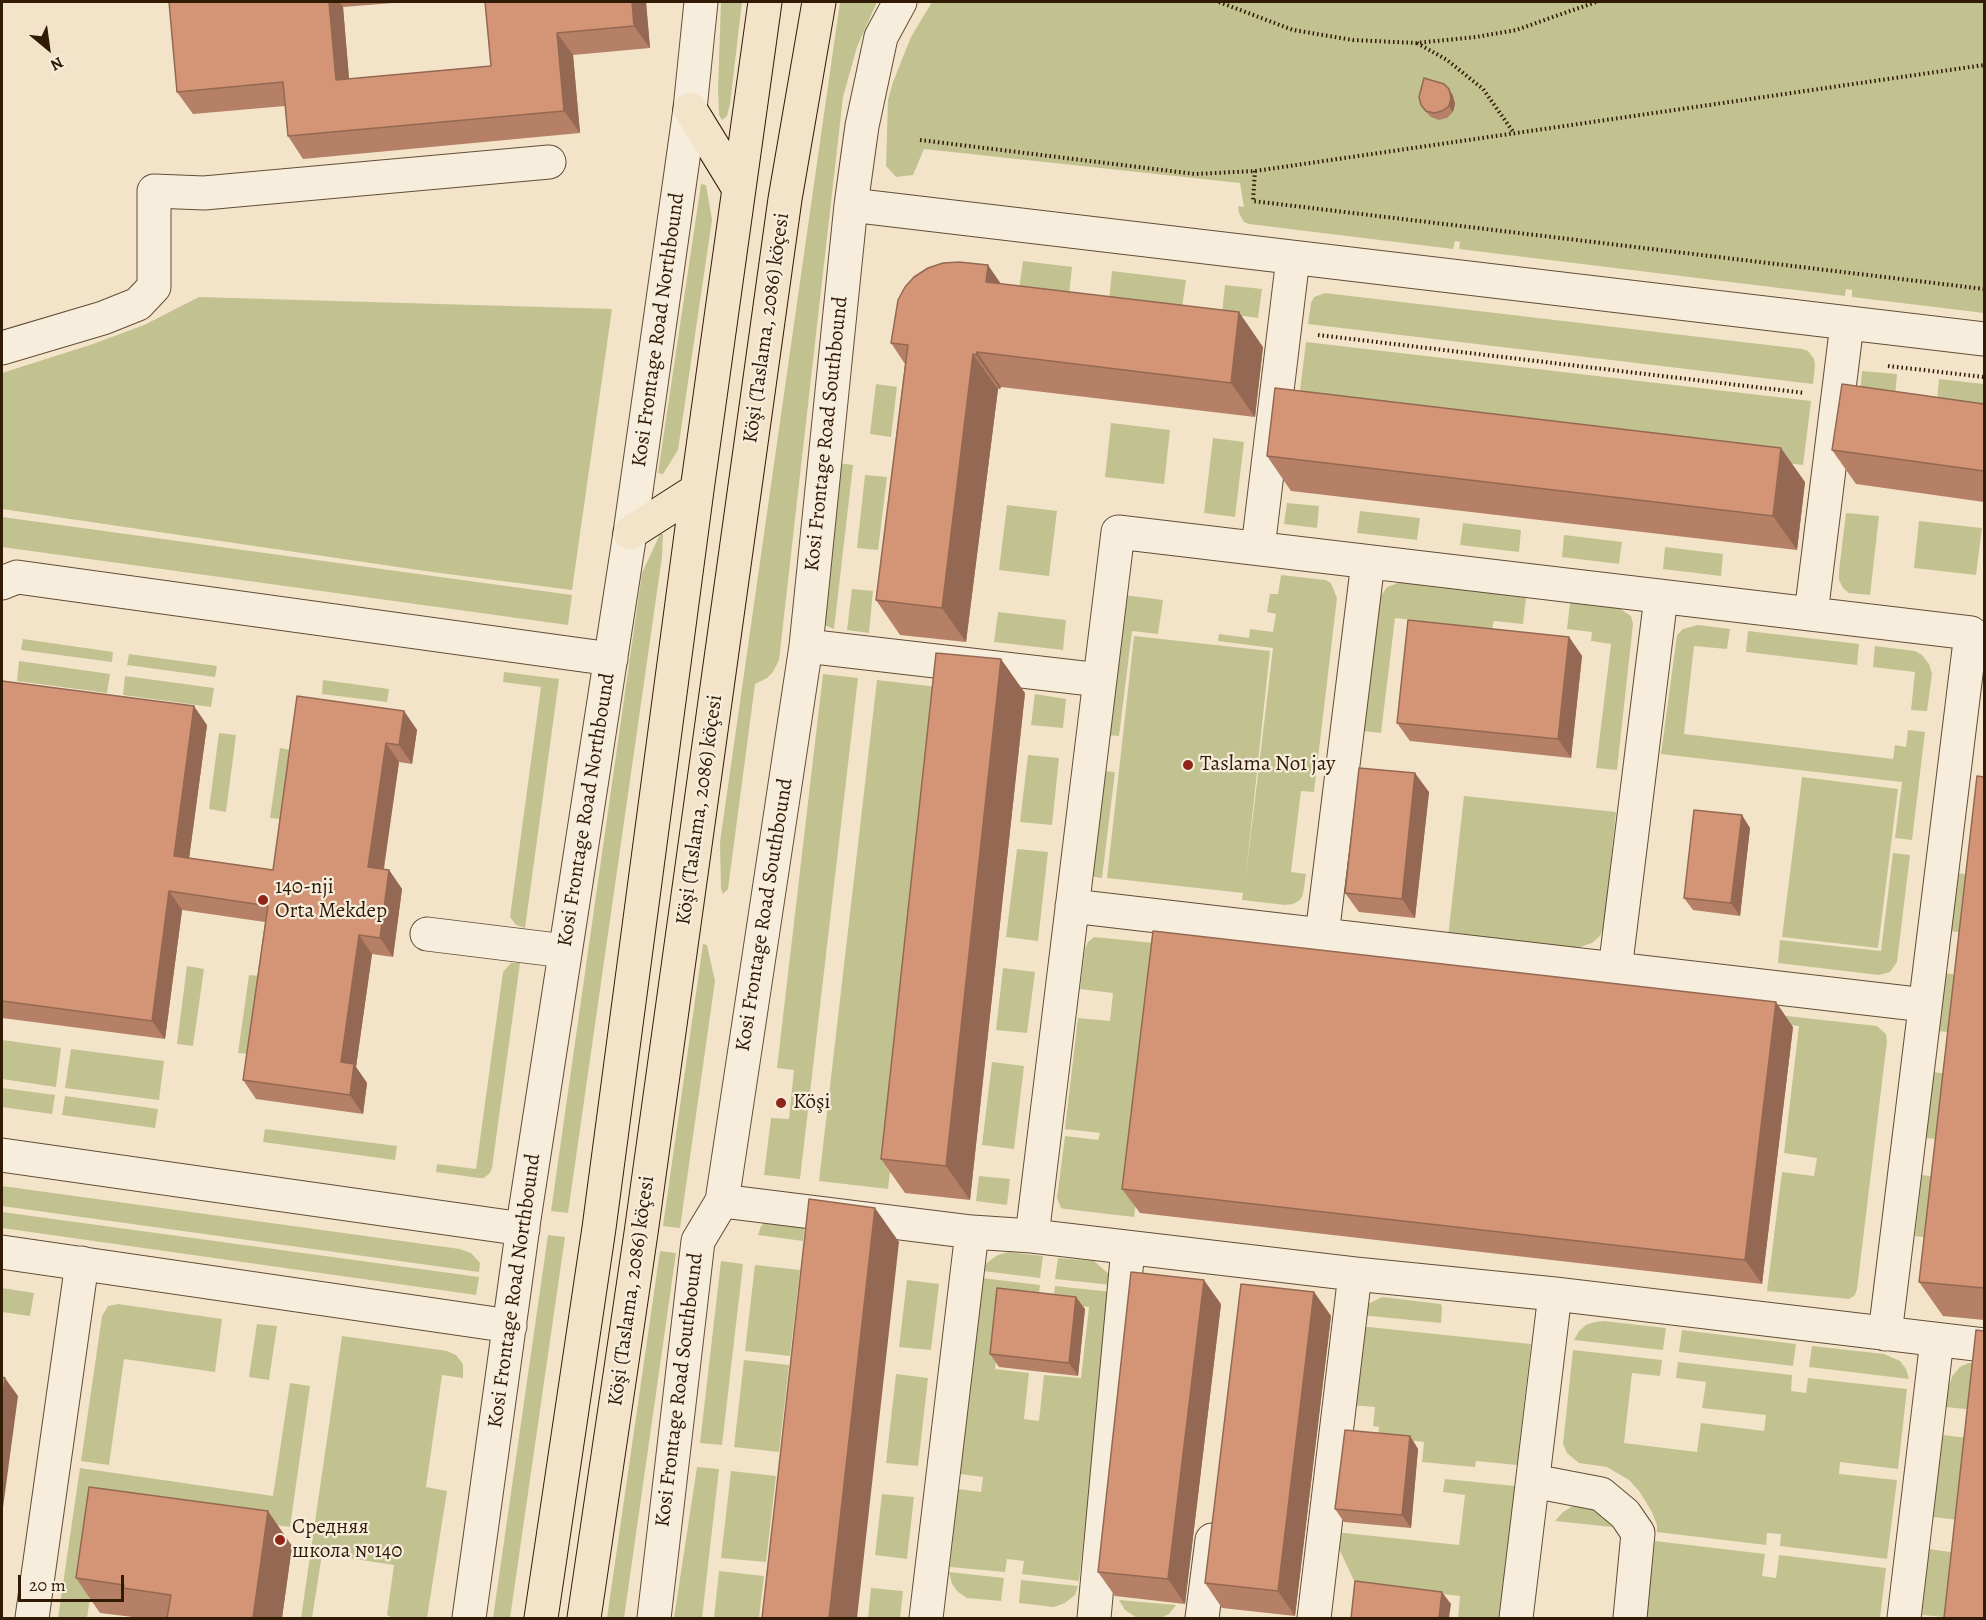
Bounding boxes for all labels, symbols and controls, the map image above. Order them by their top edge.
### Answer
north arrow [18,18,78,78]
text: N [46,51,67,76]
street label: Kosi Frontage Road Northbound [627,191,691,469]
street label: Köşi (Taslama, 2086) köçesi [738,211,796,445]
street label: Kosi Frontage Road Southbound [800,295,854,573]
street label: Kosi Frontage Road Northbound [553,671,621,949]
street label: Köşi (Taslama, 2086) köçesi [671,693,729,927]
place label: Taslama No1 jay [1200,752,1335,778]
marker: Taslama No1 jay [1181,758,1195,772]
street label: Kosi Frontage Road Southbound [731,777,799,1053]
place label: 140-nji Orta Mekdep [275,875,387,925]
marker: 140-nji Orta Mekdep [256,893,270,907]
place label: Köşi [793,1090,830,1116]
marker: Köşi [774,1096,788,1110]
street label: Kosi Frontage Road Northbound [483,1152,547,1430]
street label: Köşi (Taslama, 2086) köçesi [603,1174,661,1408]
street label: Kosi Frontage Road Southbound [651,1251,709,1529]
place label: Средняя школа №140 [292,1515,402,1565]
marker: Средняя школа №140 [273,1533,287,1547]
scale bar [21,1563,128,1601]
text: 20 m [29,1573,66,1597]

